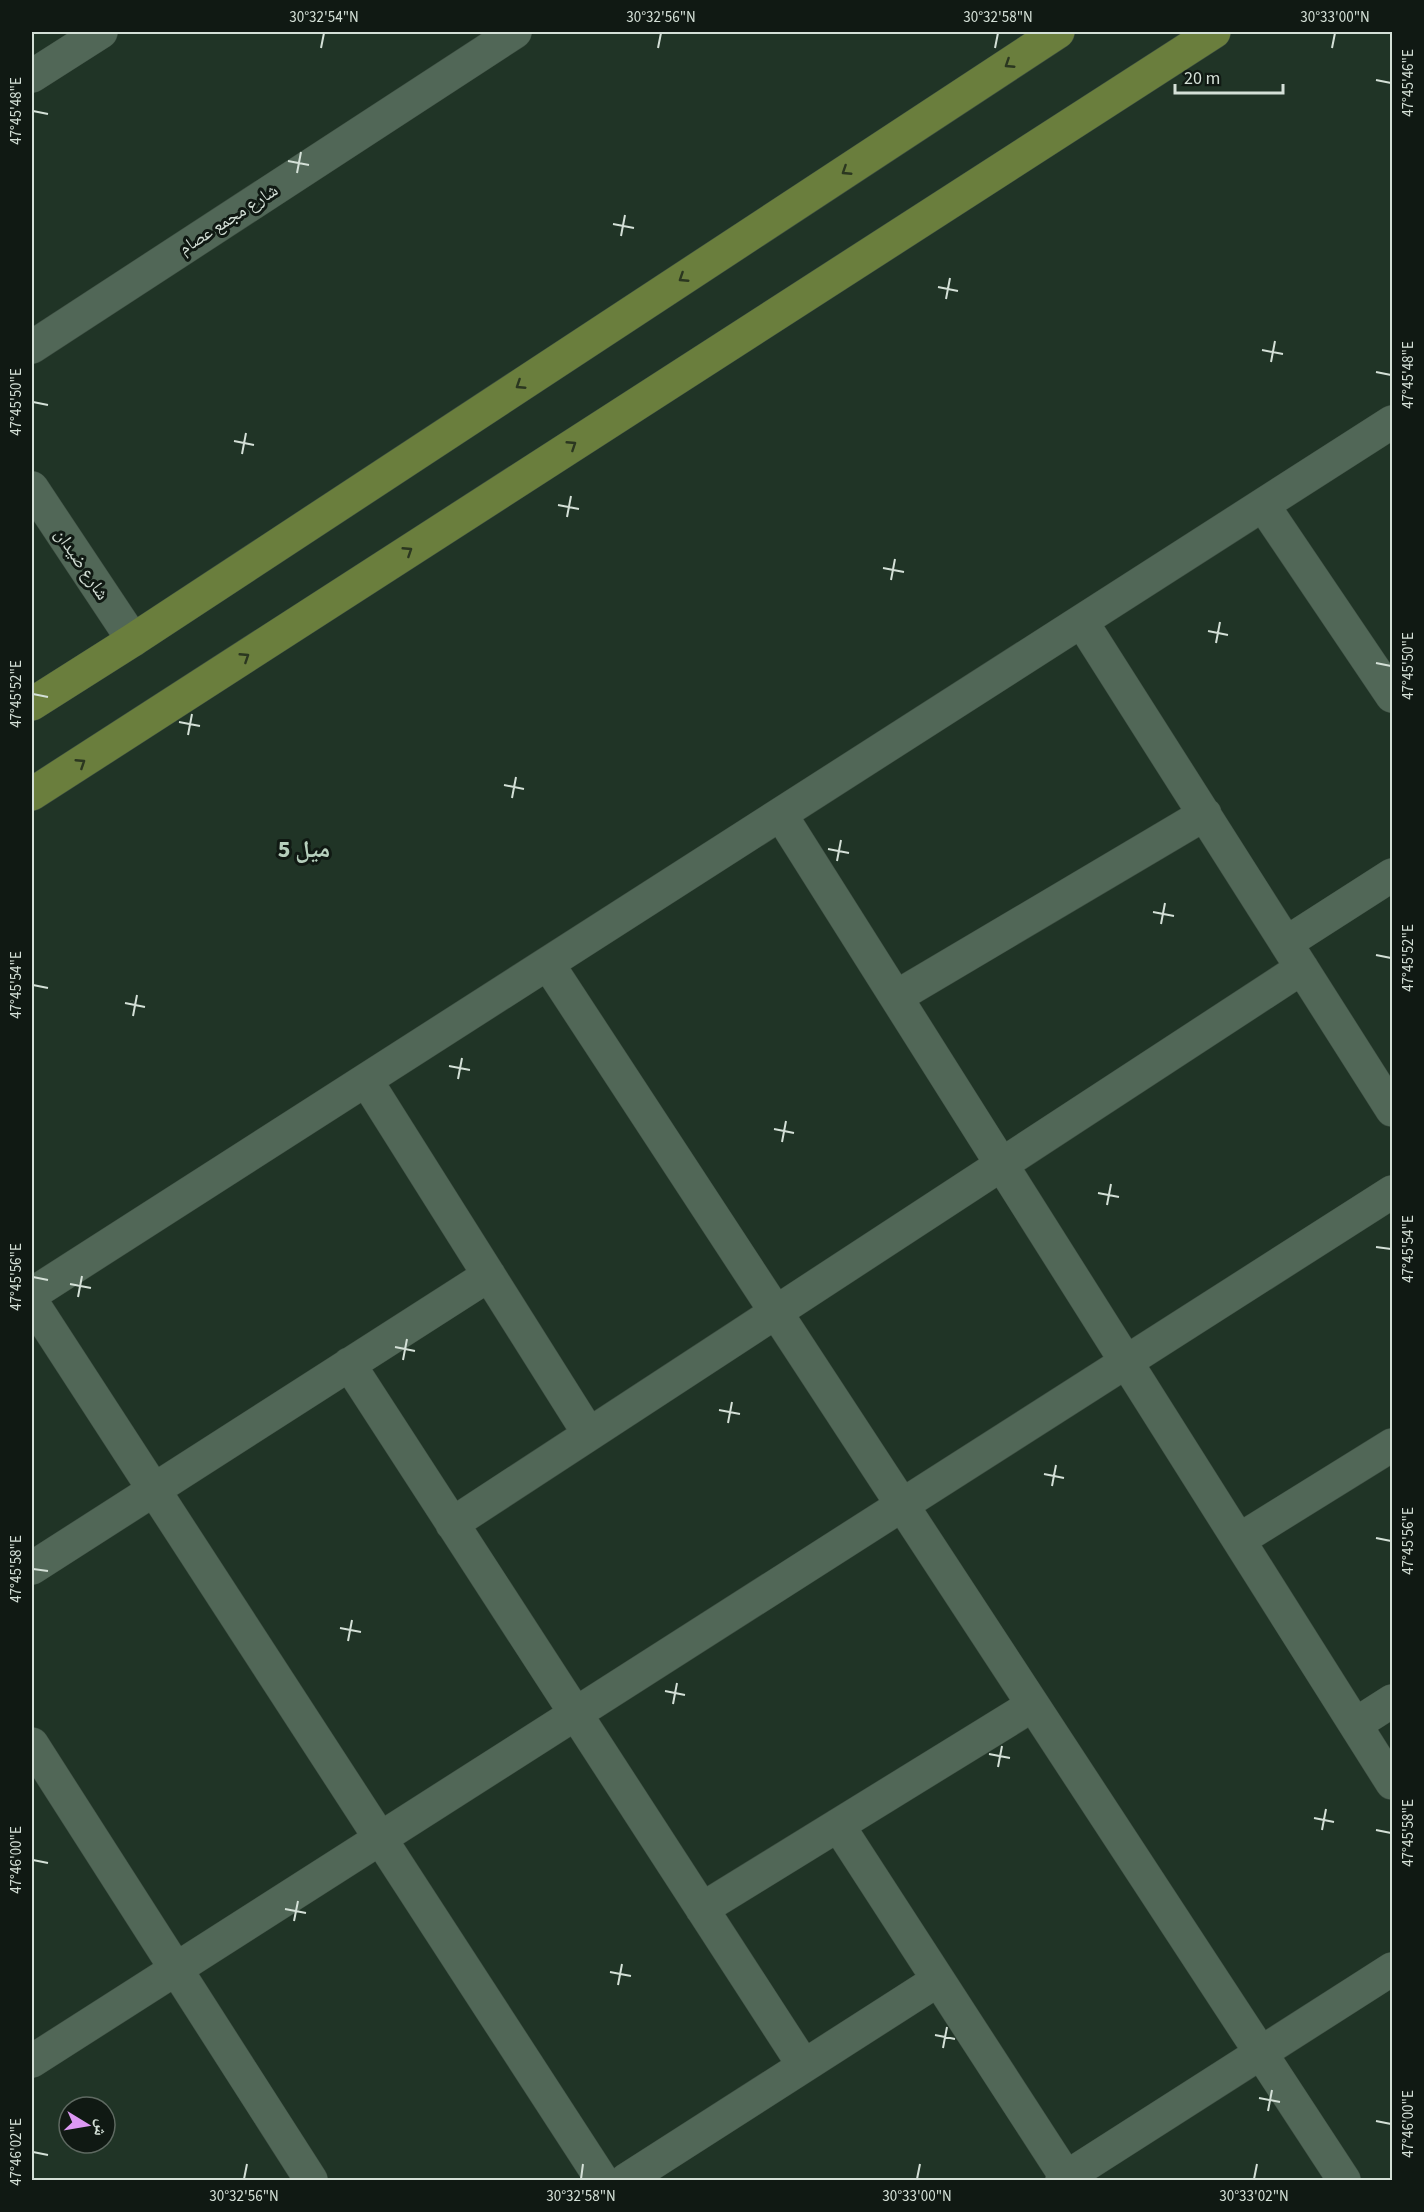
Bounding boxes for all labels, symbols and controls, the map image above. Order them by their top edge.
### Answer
text: 30°32'54"N [289,7,359,28]
text: 30°32'56"N [626,7,696,28]
text: 30°32'58"N [963,7,1033,28]
text: 30°33'00"N [1300,7,1370,28]
text: 47°45'46"E [1398,49,1419,117]
one-way arrow [1004,56,1015,67]
scale bar [1175,57,1283,95]
text: 20 m [1184,66,1220,91]
text: 47°45'48"E [6,77,27,145]
one-way arrow [842,164,853,175]
street label: شارع مجمع عصام [174,178,283,261]
one-way arrow [679,271,690,282]
text: 47°45'48"E [1398,341,1419,409]
text: 47°45'50"E [6,368,27,436]
one-way arrow [516,378,526,390]
one-way arrow [566,441,576,453]
street label: شارع ضيدان [48,523,115,605]
one-way arrow [402,547,413,558]
text: 47°45'50"E [1398,632,1419,700]
one-way arrow [238,653,249,664]
text: 47°45'52"E [6,660,27,728]
one-way arrow [74,759,85,770]
district label: 5 ميل [278,832,330,867]
text: 47°45'52"E [1398,924,1419,992]
text: 47°45'54"E [6,951,27,1019]
text: 47°45'54"E [1398,1215,1419,1283]
text: 47°45'56"E [6,1243,27,1311]
text: 47°45'56"E [1398,1507,1419,1575]
text: 47°45'58"E [6,1535,27,1603]
text: 47°45'58"E [1398,1799,1419,1867]
text: 47°46'00"E [6,1826,27,1894]
text: 47°46'00"E [1398,2090,1419,2158]
north arrow [57,2095,117,2155]
text: ش [88,2117,113,2138]
text: 47°46'02"E [6,2118,27,2186]
text: 30°32'56"N [209,2186,279,2207]
text: 30°32'58"N [546,2186,616,2207]
text: 30°33'00"N [882,2186,952,2207]
text: 30°33'02"N [1219,2186,1289,2207]

